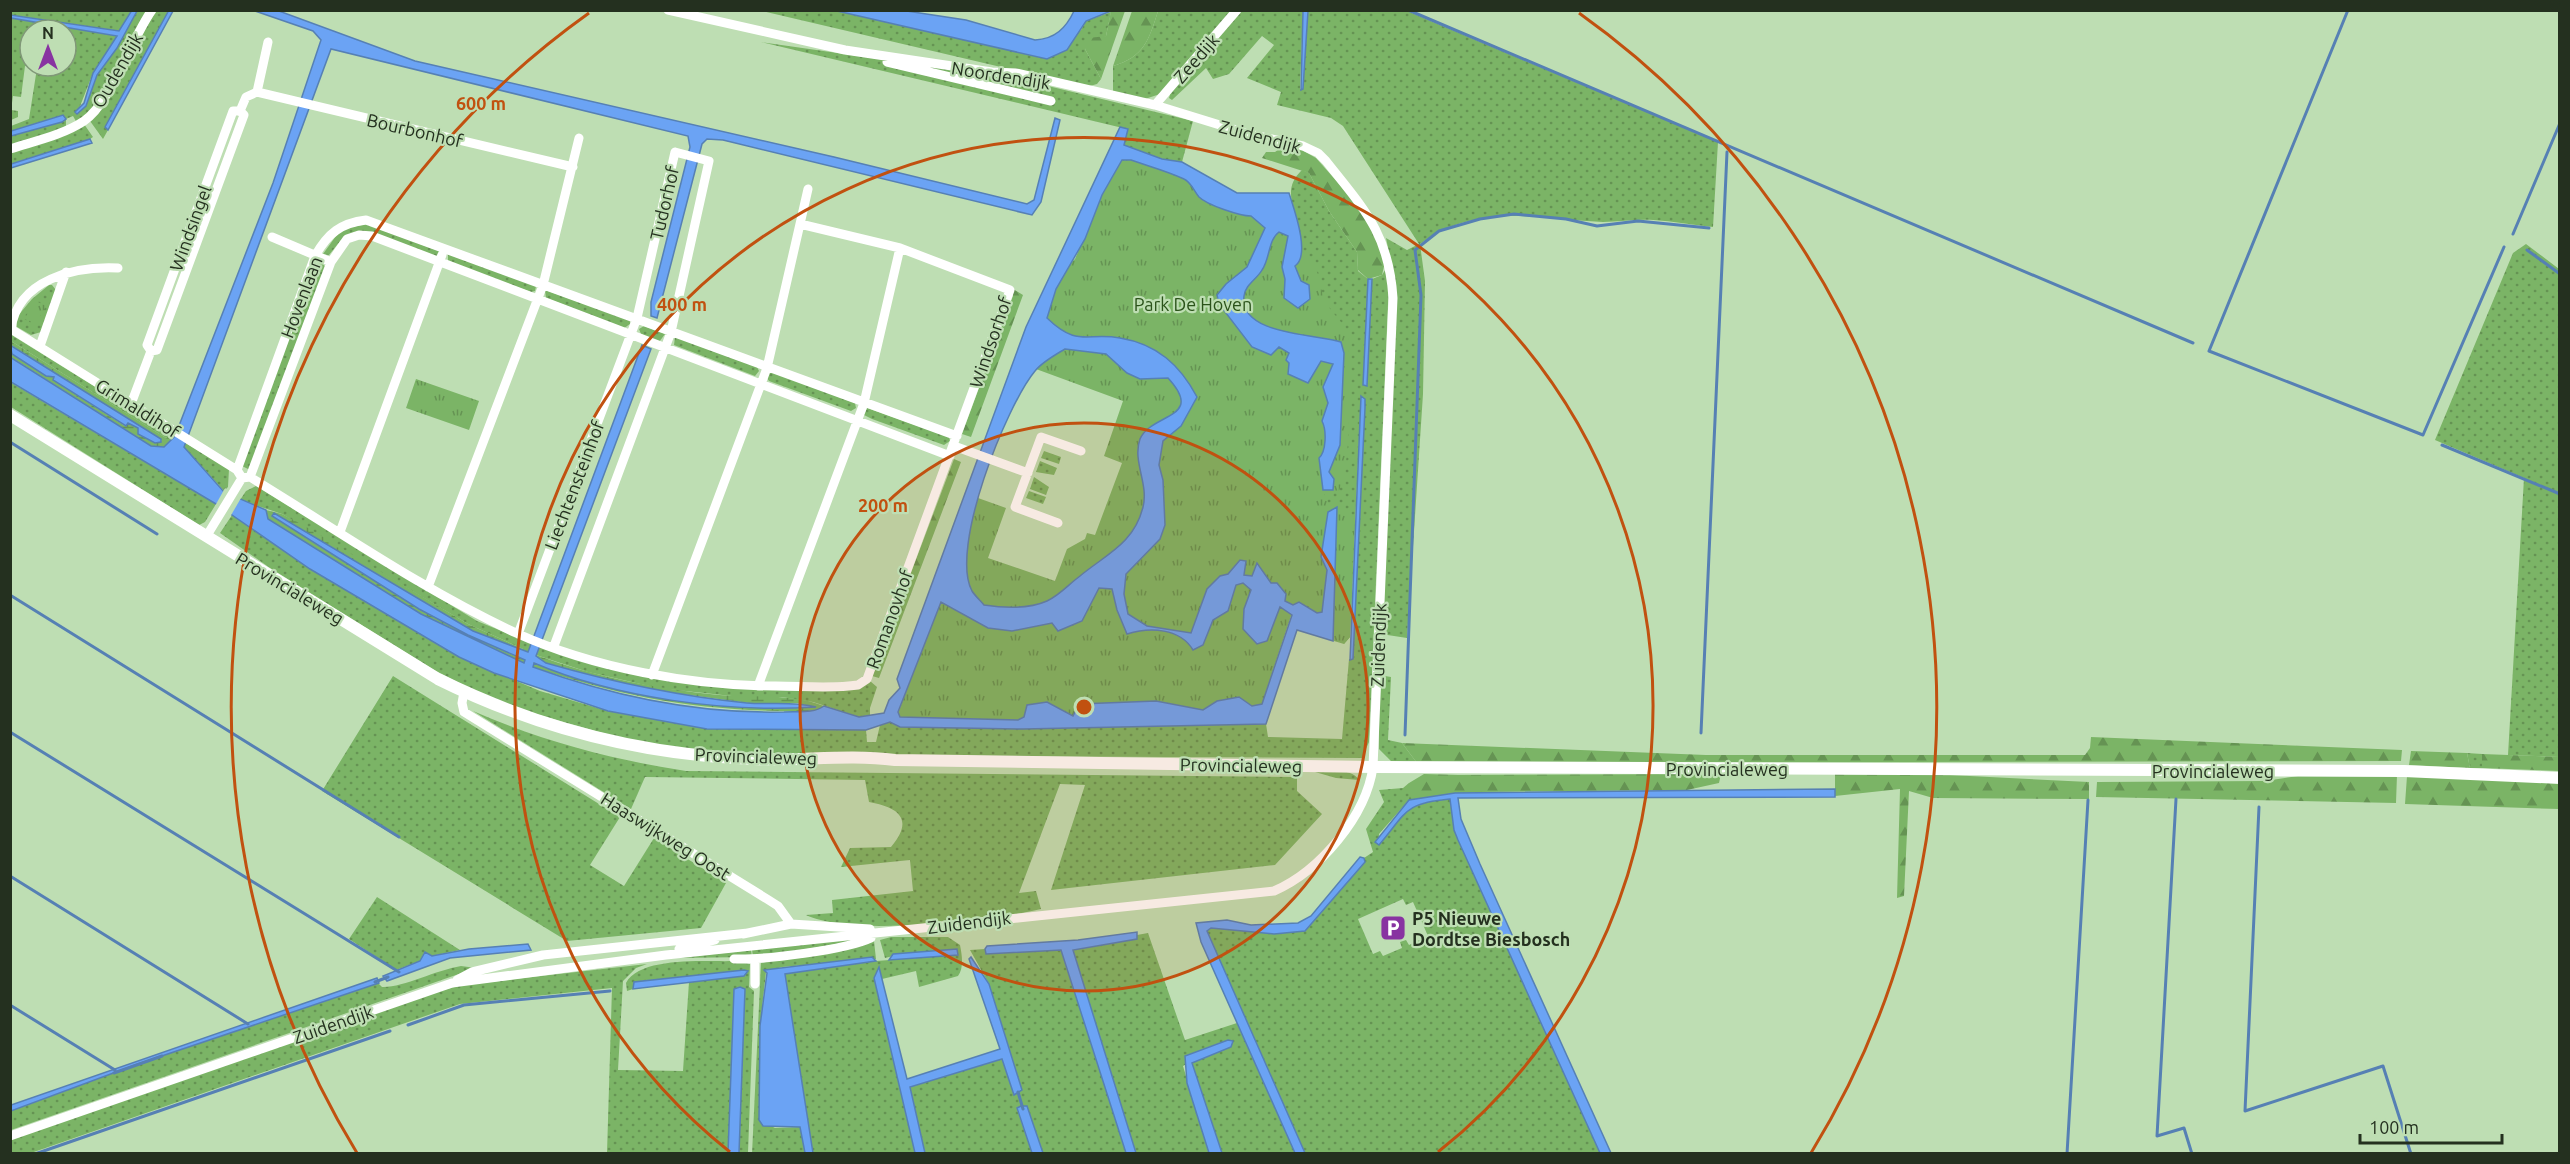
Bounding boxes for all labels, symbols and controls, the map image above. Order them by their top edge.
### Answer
north arrow [18,18,78,78]
text: N [42,24,54,42]
street label: Oudendijk [87,29,147,111]
street label: Zeedijk [1169,29,1223,87]
street label: Noordendijk [950,57,1052,93]
text: 600 m [456,93,506,113]
street label: Bourbonhof [365,109,465,151]
street label: Zuidendijk [1217,115,1303,157]
street label: Tudorhof [646,164,682,242]
street label: Windsingel [165,182,215,274]
street label: Hovenlaan [276,253,326,341]
text: 400 m [657,294,707,314]
street label: Windsorhof [965,294,1015,390]
park label: Park De Hoven [1134,294,1252,314]
street label: Grimaldihof [92,374,184,442]
street label: Liechtensteinhof [540,418,608,552]
text: 200 m [858,495,908,515]
street label: Provincialeweg [232,548,348,628]
street label: Romanovhof [862,567,916,671]
street label: Zuidendijk [1367,603,1389,687]
centre of rings [1074,697,1094,717]
street label: Provincialeweg [694,744,818,768]
street label: Provincialeweg [1180,754,1302,776]
street label: Provincialeweg [1666,759,1788,779]
street label: Provincialeweg [2152,761,2274,781]
street label: Haaswijkweg Oost [598,788,734,884]
street label: Zuidendijk [926,907,1012,937]
place label: P5 Nieuwe Dordtse Biesbosch [1412,908,1570,949]
parking icon: P5 Nieuwe Dordtse Biesbosch [1378,913,1408,943]
street label: Zuidendijk [290,1001,376,1047]
scale bar [2360,1107,2502,1145]
text: 100 m [2369,1117,2419,1137]

